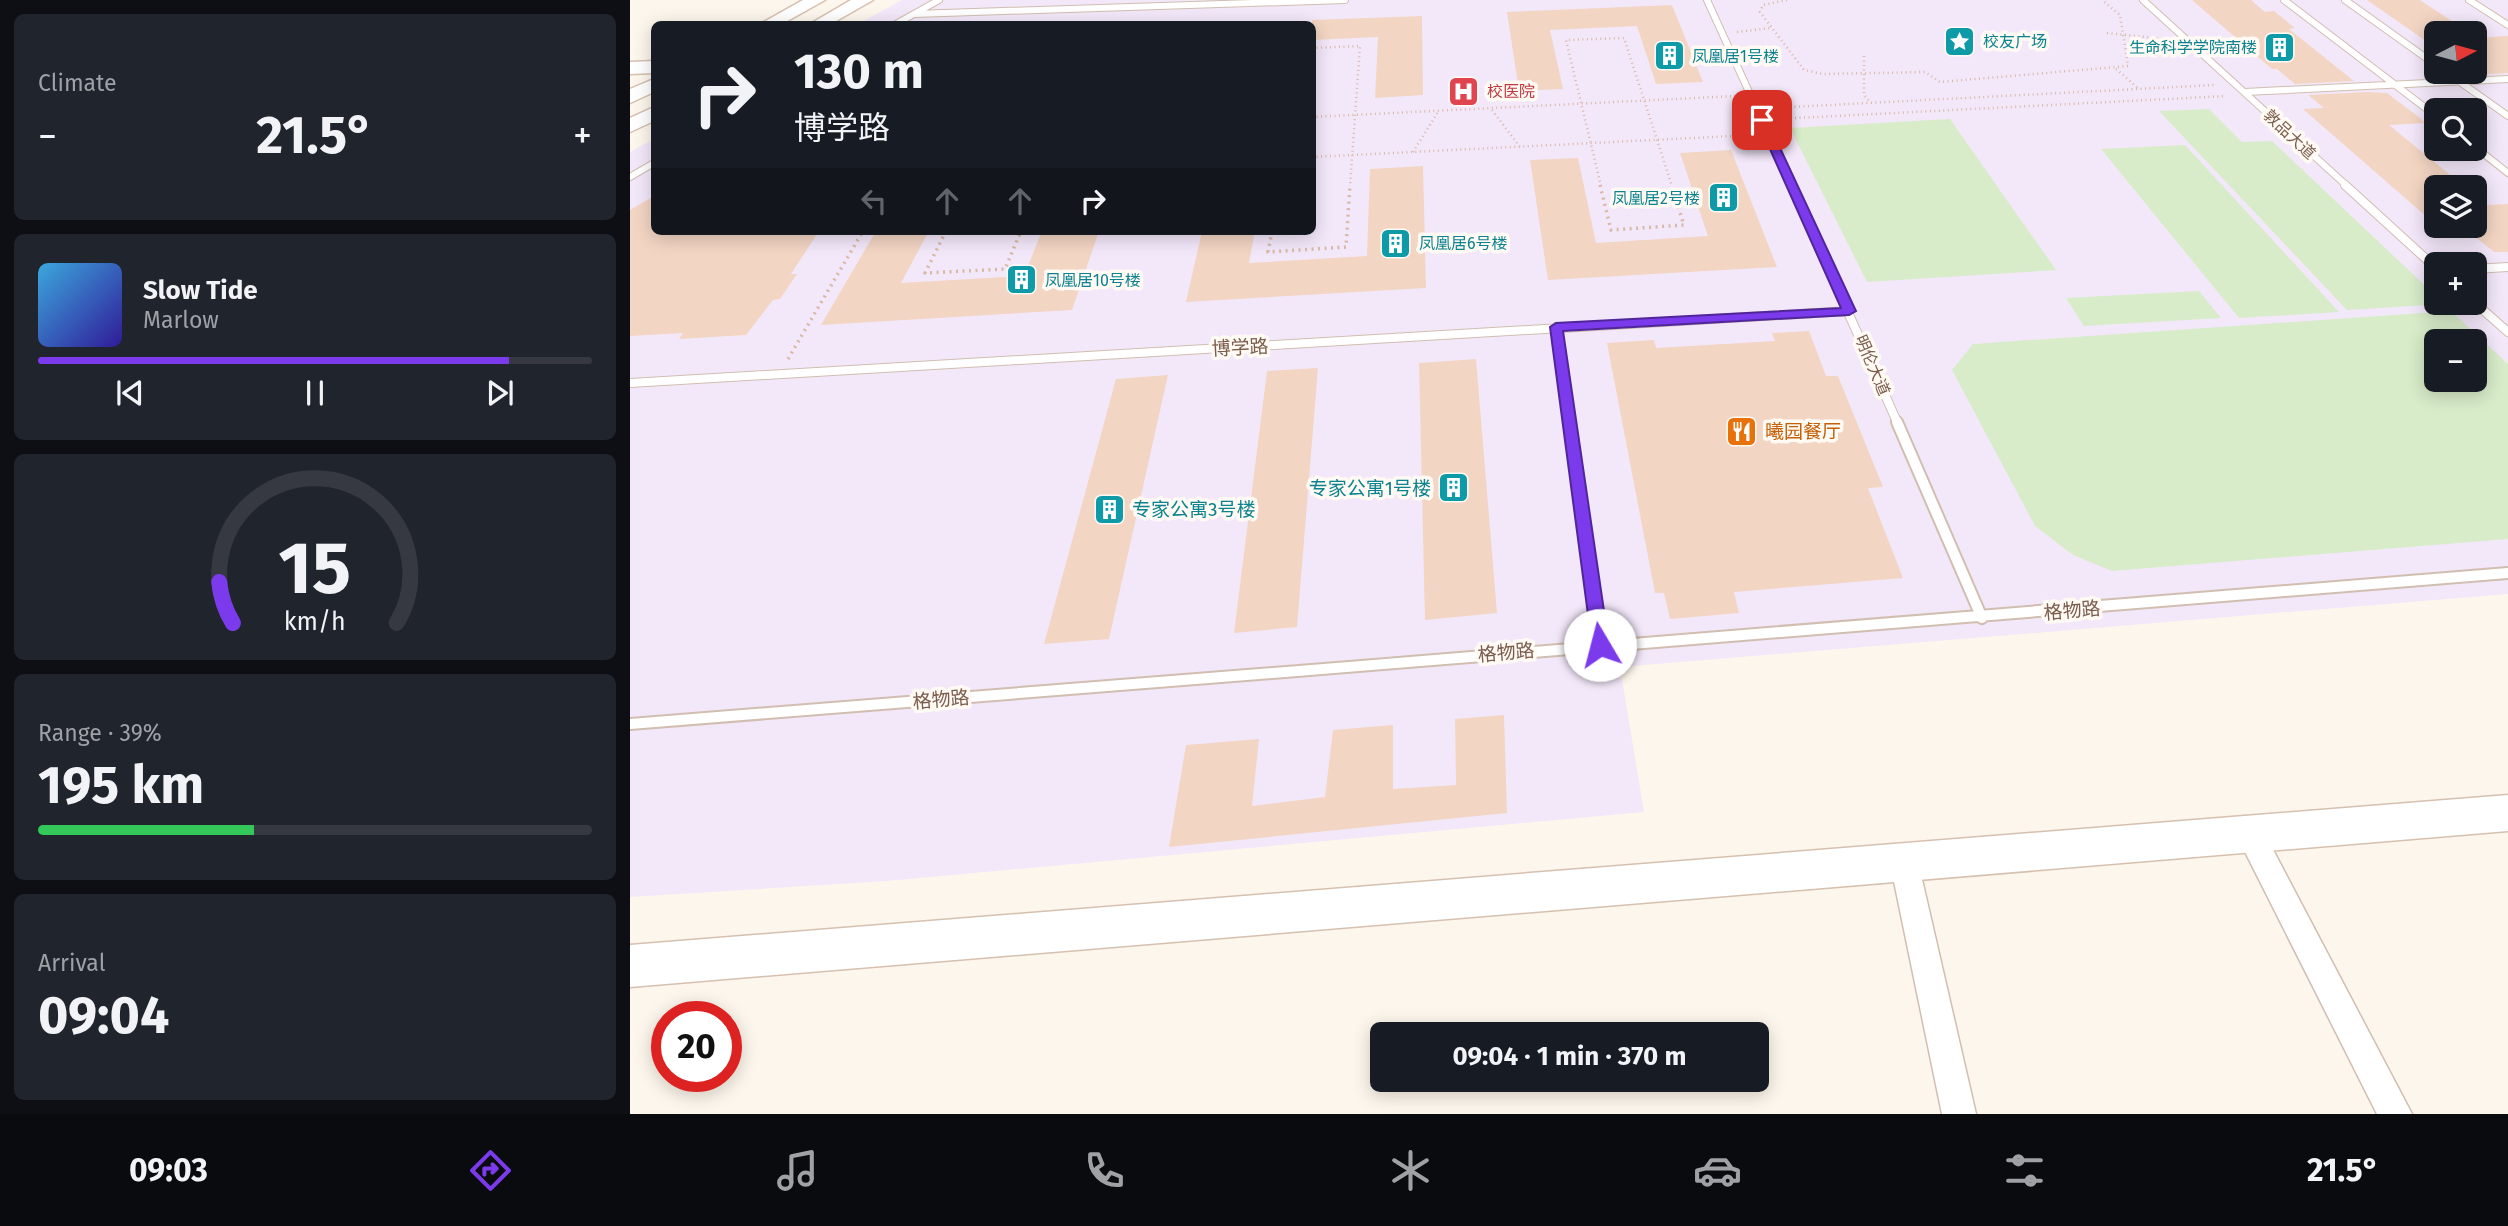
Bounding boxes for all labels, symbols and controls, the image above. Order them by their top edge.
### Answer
north arrow [2424,21,2487,84]
map controls [2424,21,2487,392]
place icon: 校友广场 [1943,24,1977,58]
building icon: 生命科学学院南楼 [2263,30,2297,64]
place label: 校友广场 [1983,32,2047,51]
place label: 生命科学学院南楼 [2129,38,2257,57]
building icon: 凤凰居1号楼 [1652,39,1686,73]
text: 130 m [794,42,924,101]
place label: 凤凰居1号楼 [1692,47,1779,66]
icon: right [679,49,770,140]
text: Climate [38,69,117,97]
hospital icon: 校医院 [1447,74,1481,108]
place label: 校医院 [1487,82,1535,101]
pin [1732,90,1792,150]
button: search [2424,98,2487,161]
icon: arrive [1743,101,1781,139]
text: 21.5° [256,104,374,167]
street label: 敦品大道 [2260,106,2320,163]
text: 博学路 [794,109,890,147]
text: − [38,113,57,159]
text: + [573,113,592,159]
button: layers [2424,175,2487,238]
building icon: 凤凰居2号楼 [1706,181,1740,215]
icon: left [855,182,893,220]
icon: ahead [928,182,966,220]
icon: ahead [1001,182,1039,220]
icon: right [1074,182,1112,220]
place label: 凤凰居2号楼 [1612,189,1700,208]
building icon: 凤凰居6号楼 [1379,226,1413,260]
place label: 凤凰居6号楼 [1419,234,1508,253]
button: + [2424,252,2487,315]
building icon: 凤凰居10号楼 [1005,263,1039,297]
place label: 凤凰居10号楼 [1045,271,1141,290]
text: Slow Tide [143,275,258,306]
text: Marlow [143,306,219,334]
button: − [2424,329,2487,392]
street label: 明伦大道 [1851,332,1894,398]
street label: 博学路 [1211,335,1269,360]
icon: previous [111,374,149,412]
icon: pause [296,374,334,412]
icon: next [481,374,519,412]
restaurant icon: 曦园餐厅 [1725,414,1759,448]
place label: 曦园餐厅 [1765,420,1841,443]
building icon: 专家公寓1号楼 [1437,471,1471,505]
place label: 专家公寓1号楼 [1309,477,1431,500]
building icon: 专家公寓3号楼 [1092,492,1126,526]
place label: 专家公寓3号楼 [1132,498,1255,521]
text: 15 [279,525,351,612]
street label: 格物路 [2043,597,2101,624]
text: km/h [284,607,346,637]
position arrow [1563,608,1637,682]
street label: 格物路 [1477,639,1535,666]
street label: 格物路 [912,686,970,713]
text: Range · 39% [38,719,162,747]
text: 195 km [38,754,204,817]
text: Arrival [38,949,105,977]
text: 09:04 [38,984,169,1047]
speed limit sign: 20 [651,1001,742,1092]
text: 09:04 · 1 min · 370 m [1453,1041,1686,1072]
icon: directions [466,1146,515,1195]
icon: music [773,1146,822,1195]
icon: phone [1080,1146,1129,1195]
icon: climate [1386,1146,1435,1195]
icon: car [1693,1146,1742,1195]
icon: filters [2000,1146,2049,1195]
text: 09:03 [129,1151,208,1189]
text: 21.5° [2307,1151,2379,1189]

